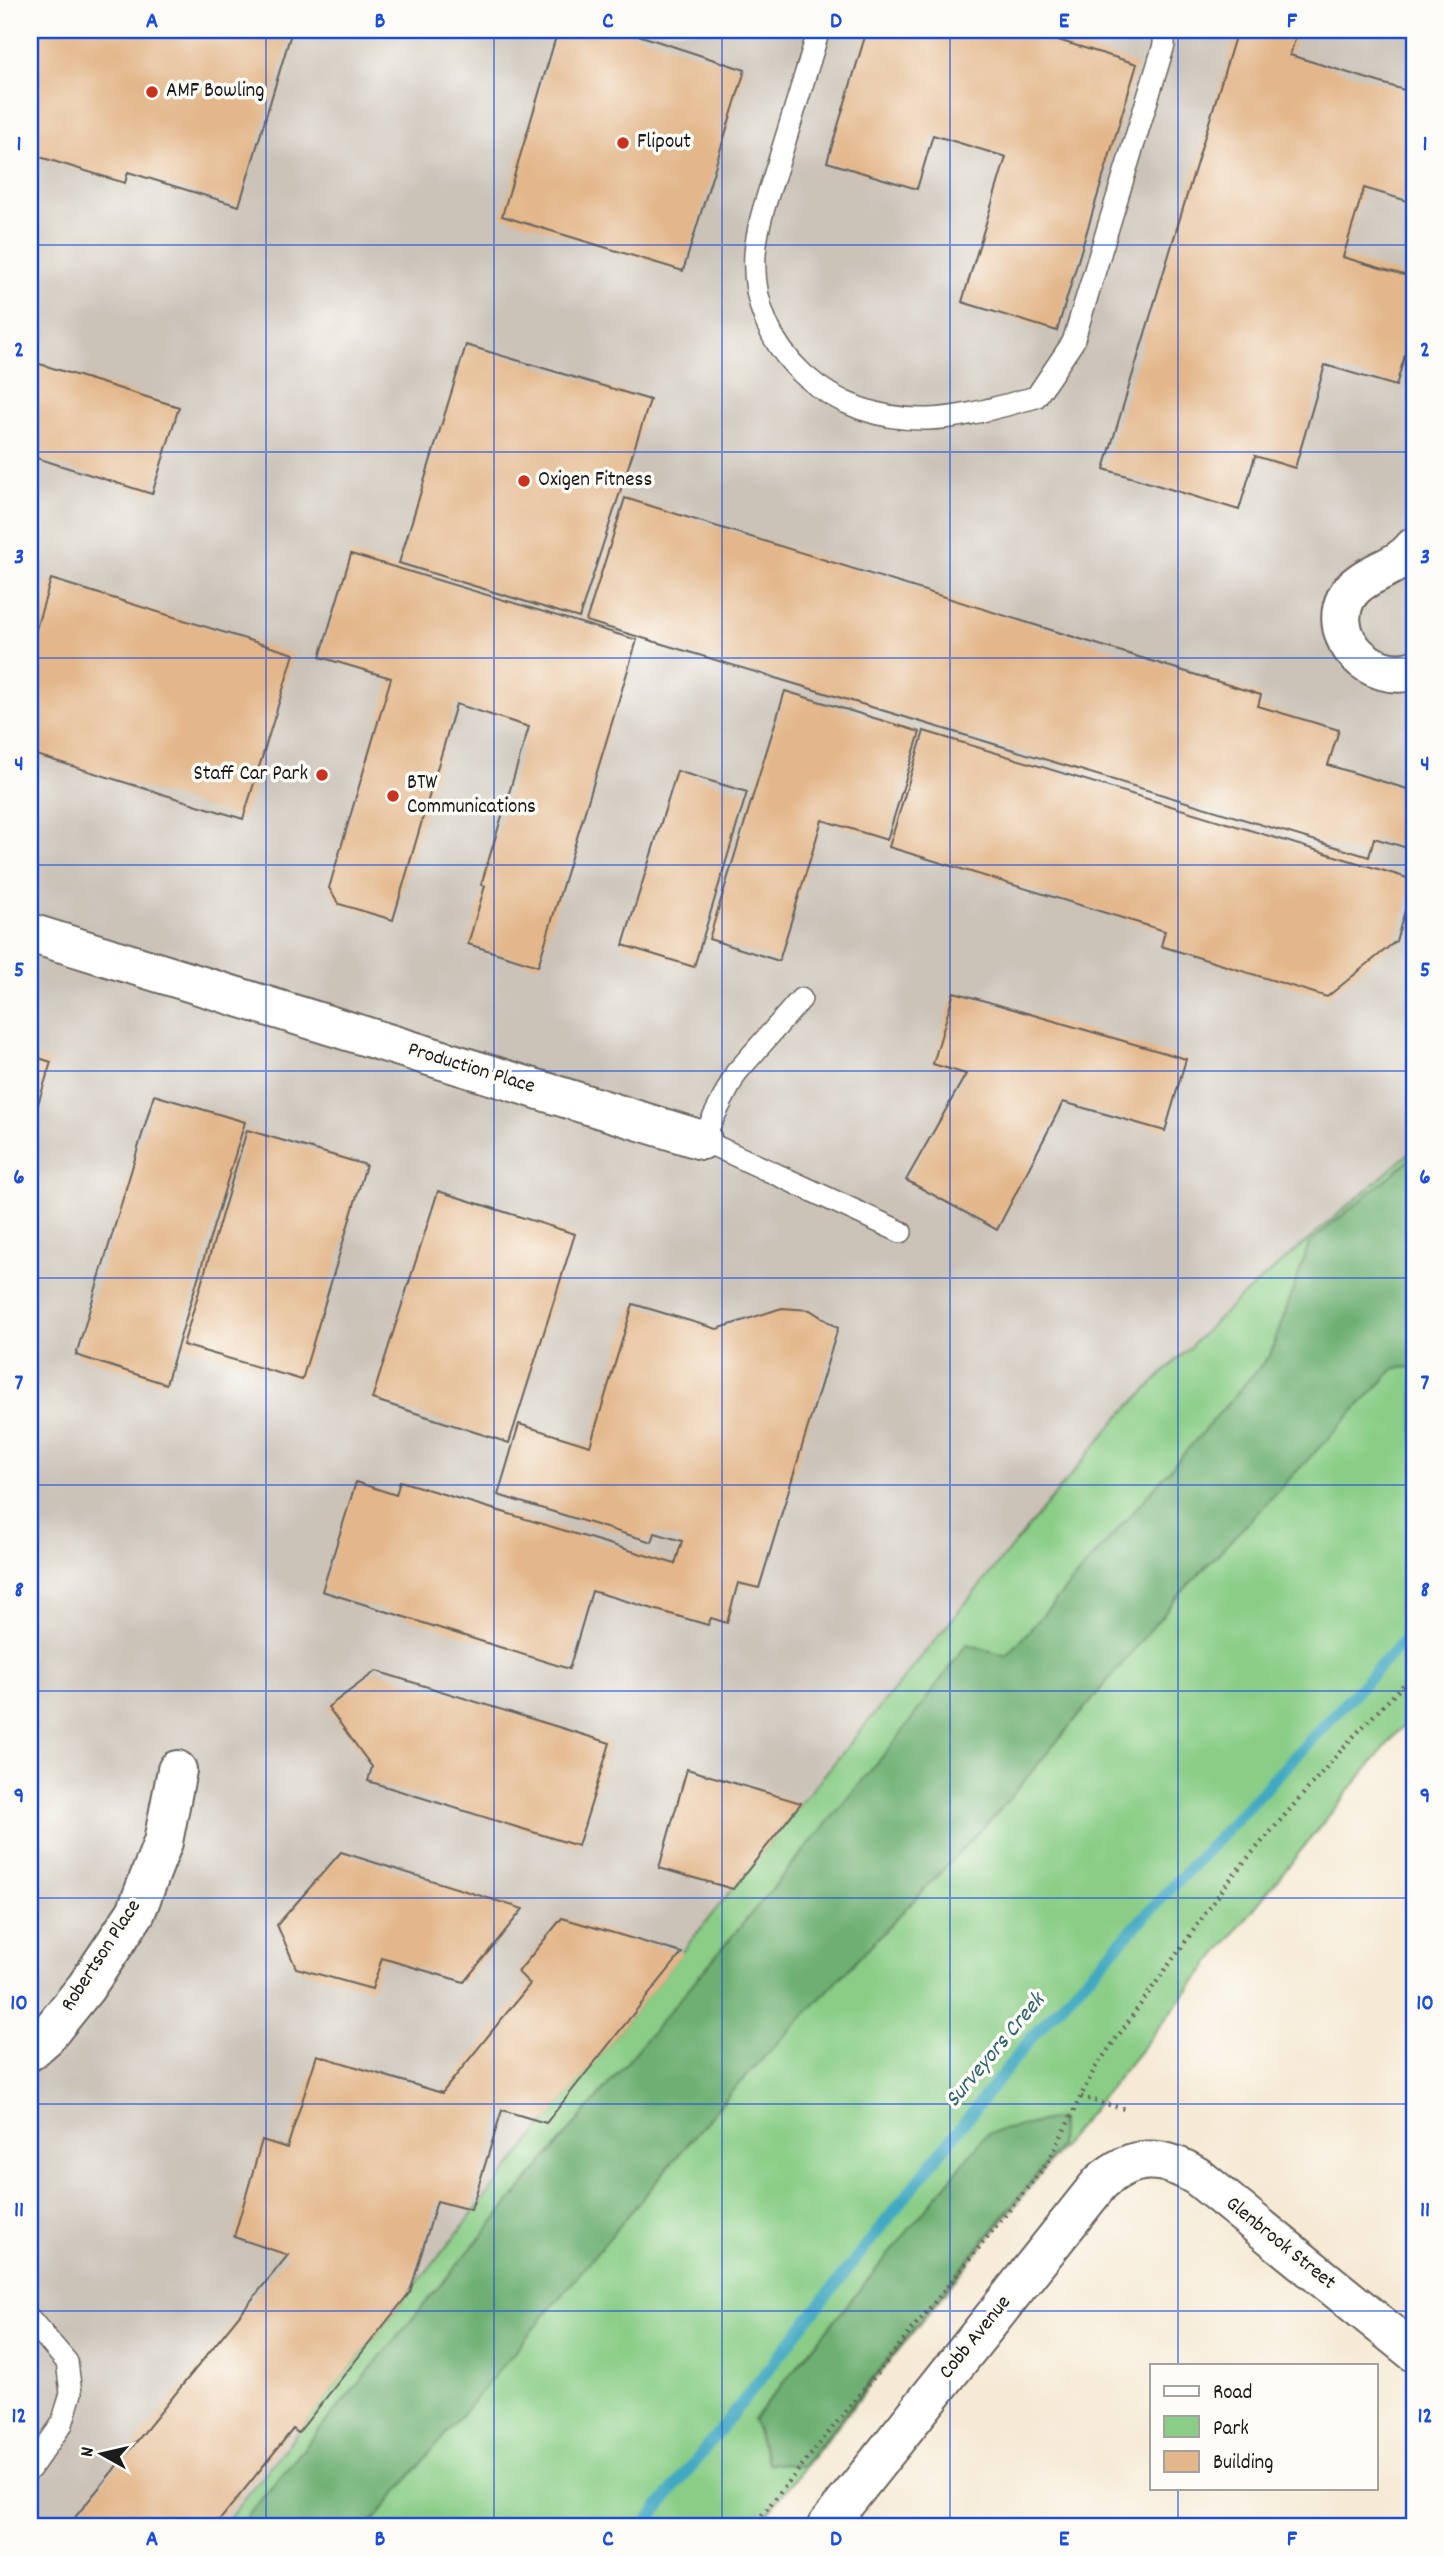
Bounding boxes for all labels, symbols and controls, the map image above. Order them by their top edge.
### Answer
text: A [146,6,158,39]
text: B [375,6,386,39]
text: C [602,6,614,39]
text: D [830,6,842,39]
text: E [1059,6,1070,39]
text: F [1287,6,1298,39]
place label: AMF Bowling [166,77,265,107]
marker: AMF Bowling [144,84,160,100]
place label: Flipout [637,128,691,158]
text: 1 [16,129,22,162]
text: 1 [1422,129,1428,162]
marker: Flipout [615,135,631,151]
text: 2 [14,335,24,368]
text: 2 [1420,335,1430,368]
place label: Oxigen Fitness [538,466,652,496]
marker: Oxigen Fitness [516,473,532,489]
text: 3 [14,542,24,575]
text: 3 [1420,542,1430,575]
text: 4 [14,749,24,782]
text: 4 [1420,749,1430,782]
place label: Staff Car Park [194,760,308,790]
marker: Staff Car Park [314,767,330,783]
place label: BTW Communications [407,769,536,823]
marker: BTW Communications [385,788,401,804]
text: 5 [14,955,24,988]
text: 5 [1420,955,1430,988]
street label: Production Place [404,1035,538,1103]
text: 6 [13,1162,25,1195]
text: 6 [1419,1162,1431,1195]
text: 7 [15,1368,24,1401]
text: 7 [1421,1368,1430,1401]
text: 8 [14,1575,24,1608]
text: 8 [1420,1575,1430,1608]
text: 9 [14,1781,24,1814]
text: 9 [1420,1781,1430,1814]
street label: Robertson Place [55,1894,149,2018]
water label: Surveyors Creek [938,1984,1056,2116]
text: 10 [10,1988,28,2021]
text: 10 [1416,1988,1434,2021]
street label: Glenbrook Street [1218,2190,1342,2298]
text: 11 [14,2195,24,2228]
text: 11 [1420,2195,1430,2228]
street label: Cobb Avenue [933,2290,1019,2386]
legend [1150,2364,1378,2490]
text: Road [1213,2379,1252,2409]
text: 12 [11,2401,27,2434]
text: 12 [1417,2401,1433,2434]
text: Park [1213,2415,1249,2445]
north arrow [66,2420,136,2490]
text: N [75,2446,103,2459]
text: Building [1213,2449,1273,2479]
text: A [146,2524,158,2556]
text: B [375,2524,386,2556]
text: C [602,2524,614,2556]
text: D [830,2524,842,2556]
text: E [1059,2524,1070,2556]
text: F [1287,2524,1298,2556]

